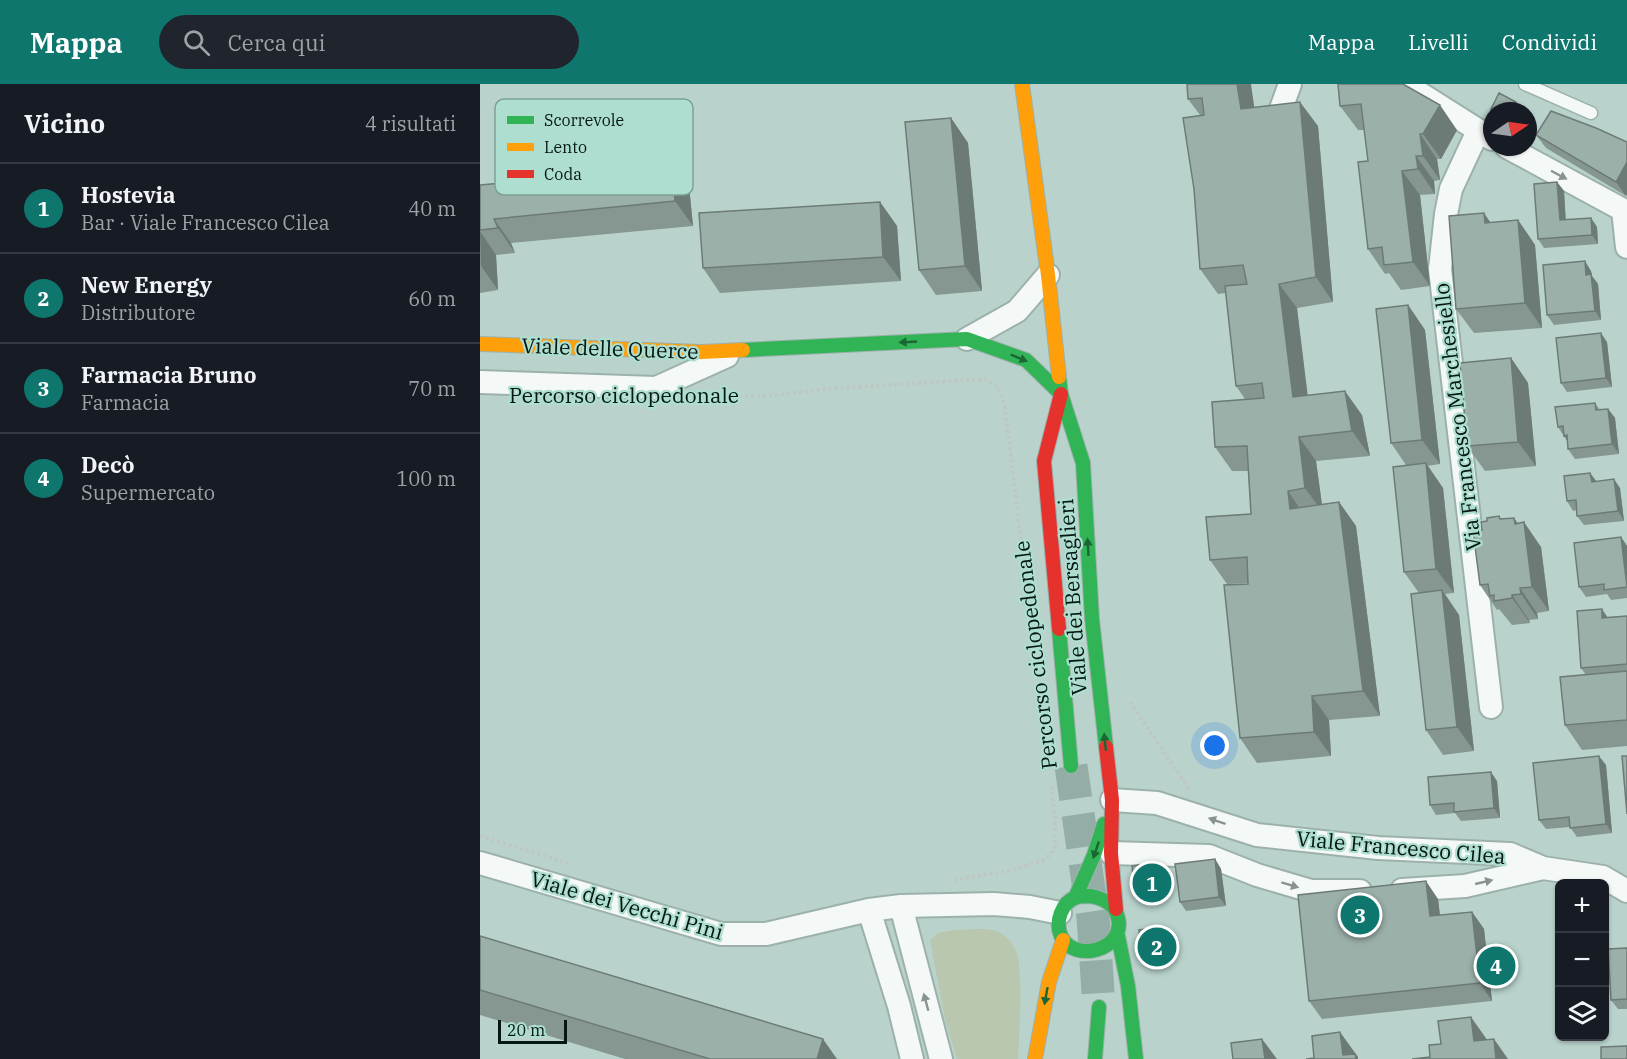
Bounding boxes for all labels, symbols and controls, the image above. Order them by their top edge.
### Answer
search box [159,15,579,69]
text: Mappa [30,24,123,61]
icon: search [180,26,213,59]
text: Cerca qui [228,28,326,57]
text: Mappa [1308,28,1375,56]
text: Livelli [1408,28,1469,56]
text: Condividi [1502,28,1597,56]
legend [495,99,693,195]
north arrow [1483,102,1537,156]
text: Vicino [24,106,105,140]
text: 4 risultati [365,110,456,137]
text: Scorrevole [544,110,624,130]
text: Lento [544,137,587,157]
text: Coda [544,164,582,184]
one-way arrow [1550,170,1567,180]
text: Hostevia [81,180,175,209]
text: 1 [38,195,50,222]
text: 40 m [408,195,456,222]
text: Bar · Viale Francesco Cilea [81,209,330,236]
text: New Energy [81,270,212,299]
street label: Via Francesco Marchesiello [1427,281,1487,553]
text: 2 [38,285,50,312]
text: 60 m [408,285,456,312]
text: Distributore [81,299,196,326]
street label: Viale delle Querce [521,331,699,365]
one-way arrow [899,337,918,346]
one-way arrow [1011,353,1029,363]
text: Farmacia Bruno [81,360,256,389]
text: 3 [38,375,50,402]
text: 70 m [408,375,456,402]
street label: Percorso ciclopedonale [509,381,739,409]
text: Farmacia [81,389,170,416]
text: Decò [81,450,135,479]
text: 4 [38,465,50,492]
text: 100 m [396,465,456,492]
text: Supermercato [81,479,215,506]
street label: Viale dei Bersaglieri [1051,498,1093,696]
one-way arrow [1083,538,1093,557]
street label: Percorso ciclopedonale [1007,539,1063,771]
your location [1200,731,1229,760]
one-way arrow [1100,732,1110,751]
one-way arrow [1208,816,1226,826]
street label: Viale Francesco Cilea [1295,824,1507,870]
one-way arrow [1090,841,1100,859]
pin: 1 [1132,860,1172,906]
street label: Viale dei Vecchi Pini [527,864,727,946]
one-way arrow [1474,876,1493,886]
map controls [1555,879,1609,1041]
button: + [1555,879,1609,933]
one-way arrow [1281,881,1299,890]
pin: 3 [1340,892,1380,938]
pin: 2 [1138,924,1176,970]
button: − [1555,933,1609,987]
pin: 4 [1476,944,1516,988]
one-way arrow [1041,987,1050,1006]
button: layers [1555,987,1609,1041]
one-way arrow [921,993,931,1012]
scale bar [498,1017,567,1044]
text: 20 m [507,1020,545,1040]

